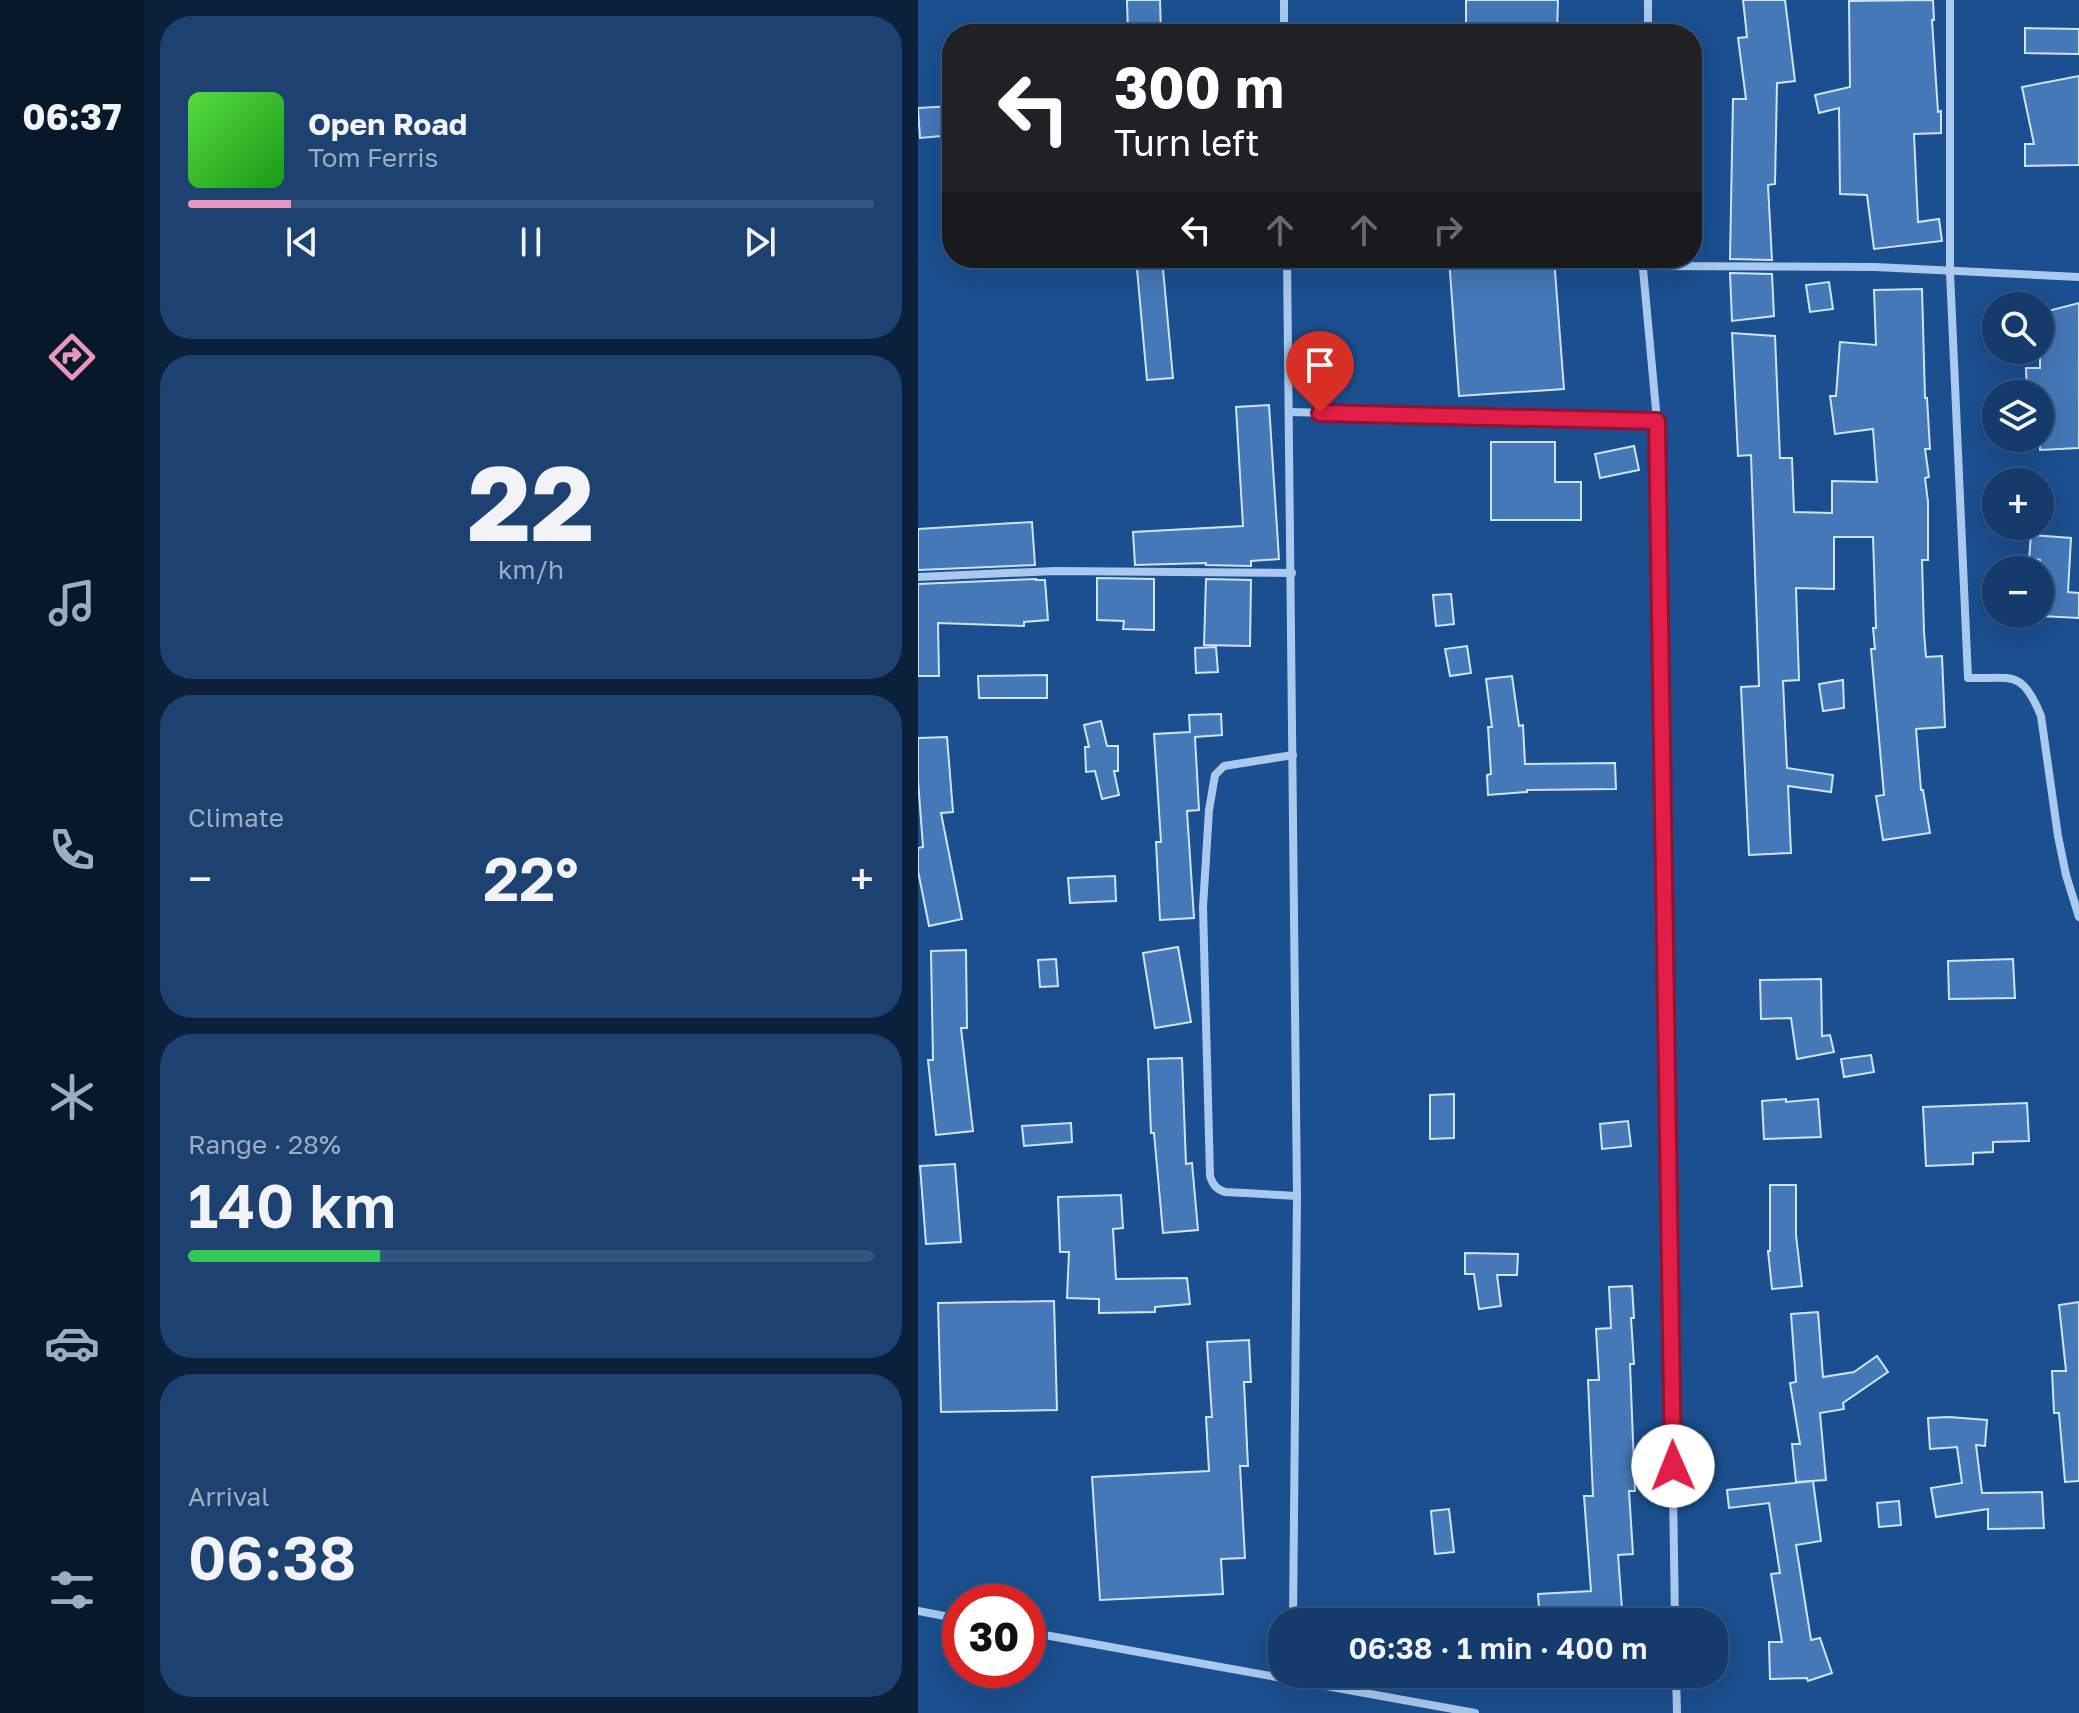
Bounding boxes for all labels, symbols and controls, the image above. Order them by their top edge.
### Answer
text: 300 m [1114,53,1284,120]
icon: left [982,56,1086,160]
text: 06:37 [22,95,122,138]
text: Open Road [308,106,467,142]
text: Turn left [1114,121,1260,164]
text: Tom Ferris [308,142,438,173]
icon: left [1174,208,1218,252]
icon: ahead [1258,208,1302,252]
icon: ahead [1342,208,1386,252]
icon: right [1426,208,1470,252]
icon: previous [280,220,324,264]
icon: pause [509,220,553,264]
icon: next [738,220,782,264]
map controls [1982,292,2054,628]
button: search [1982,292,2054,364]
icon: directions [44,329,100,385]
pin [1286,331,1354,413]
icon: arrive [1298,343,1342,387]
button: layers [1982,380,2054,452]
text: 22 [468,439,594,564]
button: + [1982,468,2054,540]
text: km/h [498,554,564,585]
button: − [1982,556,2054,628]
icon: music [44,575,100,631]
text: Climate [188,802,284,833]
icon: phone [44,822,100,878]
text: 22° [483,842,579,914]
text: − [188,852,212,905]
text: + [850,852,874,905]
icon: climate [44,1069,100,1125]
text: Range · 28% [188,1129,341,1160]
text: 140 km [188,1169,396,1241]
icon: car [44,1315,100,1371]
position arrow [1631,1424,1715,1508]
text: Arrival [188,1481,269,1512]
text: 06:38 [188,1521,356,1593]
icon: filters [44,1562,100,1618]
speed limit sign: 30 [942,1584,1046,1688]
text: 06:38 · 1 min · 400 m [1349,1630,1647,1666]

